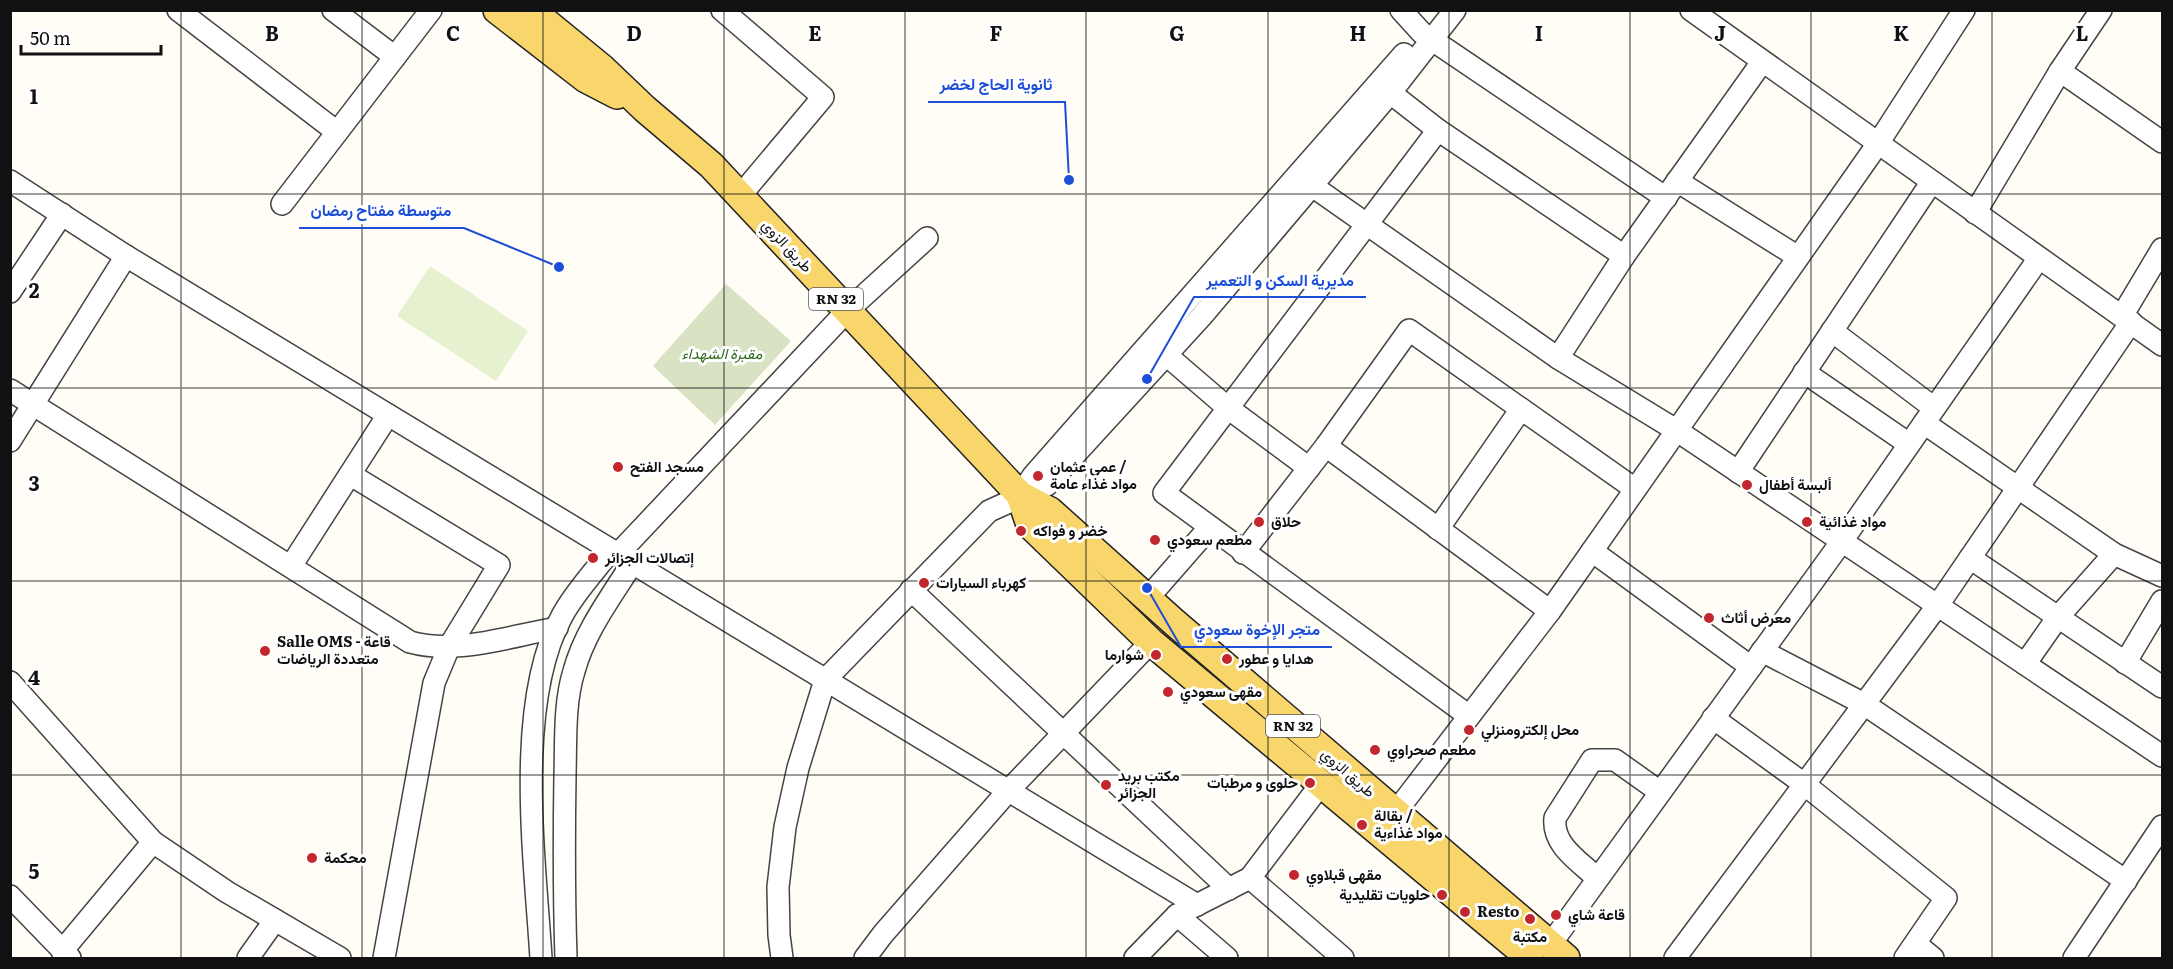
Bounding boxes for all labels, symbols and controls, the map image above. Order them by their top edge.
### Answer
text: B [265,17,279,47]
text: C [446,17,460,47]
text: D [626,17,642,47]
text: E [808,17,822,47]
text: F [990,17,1003,47]
text: G [1169,17,1185,47]
text: H [1350,17,1366,47]
text: I [1535,17,1543,47]
text: J [1714,17,1726,47]
text: K [1893,17,1909,47]
text: L [2076,17,2089,47]
scale bar [21,18,160,56]
text: 50 m [30,24,71,51]
callout: ثانوية الحاج لخضر [928,68,1065,102]
text: ثانوية الحاج لخضر [939,71,1052,95]
text: 1 [30,80,38,110]
callout: متوسطة مفتاح رمضان [299,194,464,228]
text: متوسطة مفتاح رمضان [311,197,452,221]
street label: طريق الزوي [755,213,819,279]
callout: مديرية السكن و التعمير [1194,263,1366,297]
text: مديرية السكن و التعمير [1205,267,1354,291]
text: 2 [29,274,40,304]
road number: RN 32 [809,288,863,310]
park label: مقبرة الشهداء [682,341,763,364]
place label: مسجد الفتح [630,454,704,477]
place label: عمي عثمان / مواد غذاء عامة [1050,454,1137,494]
marker: مسجد الفتح [611,460,625,474]
text: 3 [28,467,40,497]
marker: عمي عثمان / مواد غذاء عامة [1031,469,1045,483]
place label: ألبسة أطفال [1759,472,1832,495]
marker: ألبسة أطفال [1740,478,1754,492]
place label: حلاق [1271,509,1301,532]
place label: مواد غذائية [1819,509,1886,532]
marker: حلاق [1252,515,1266,529]
marker: مواد غذائية [1800,515,1814,529]
place label: خضر و فواكه [1033,518,1107,541]
marker: خضر و فواكه [1014,524,1028,538]
place label: مطعم سعودي [1167,527,1252,553]
marker: مطعم سعودي [1148,533,1162,547]
place label: إتصالات الجزائر [604,545,694,568]
marker: إتصالات الجزائر [586,551,600,565]
place label: كهرباء السيارات [936,570,1027,593]
marker: كهرباء السيارات [917,576,931,590]
place label: معرض أثاث [1721,605,1791,628]
marker: معرض أثاث [1702,611,1716,625]
callout: متجر الإخوة سعودي [1181,613,1332,647]
text: متجر الإخوة سعودي [1194,616,1320,643]
place label: Salle OMS - قاعة متعددة الرياضات [277,629,391,669]
place label: شوارما [1105,642,1144,665]
marker: Salle OMS - قاعة متعددة الرياضات [258,644,272,658]
place label: هدايا و عطور [1238,646,1314,669]
marker: شوارما [1149,648,1163,662]
marker: هدايا و عطور [1220,652,1234,666]
text: 4 [28,661,40,691]
place label: مقهى سعودي [1180,679,1262,705]
marker: مقهى سعودي [1161,685,1175,699]
road number: RN 32 [1266,715,1320,737]
place label: محل إلكترومنزلي [1481,717,1579,743]
marker: محل إلكترومنزلي [1462,723,1476,737]
place label: مطعم صحراوي [1387,737,1476,763]
street label: طريق الزوي [1315,742,1381,804]
marker: مطعم صحراوي [1368,743,1382,757]
place label: مكتب بريد الجزائر [1117,763,1180,803]
place label: حلوى و مرطبات [1207,770,1298,793]
marker: حلوى و مرطبات [1303,776,1317,790]
marker: مكتب بريد الجزائر [1099,778,1113,792]
place label: بقالة / مواد غذاءية [1374,803,1443,843]
marker: بقالة / مواد غذاءية [1355,818,1369,832]
place label: محكمة [324,845,367,868]
marker: محكمة [305,851,319,865]
text: 5 [29,855,40,885]
place label: مقهى قبلاوي [1306,862,1382,888]
marker: مقهى قبلاوي [1287,868,1301,882]
place label: حلويات تقليدية [1339,882,1430,905]
marker: حلويات تقليدية [1435,888,1449,902]
place label: Resto [1477,899,1519,922]
place label: قاعة شاي [1568,902,1625,928]
marker: Resto [1458,905,1472,919]
marker: قاعة شاي [1549,908,1563,922]
marker: مكتبة [1523,912,1537,926]
place label: مكتبة [1513,924,1547,947]

